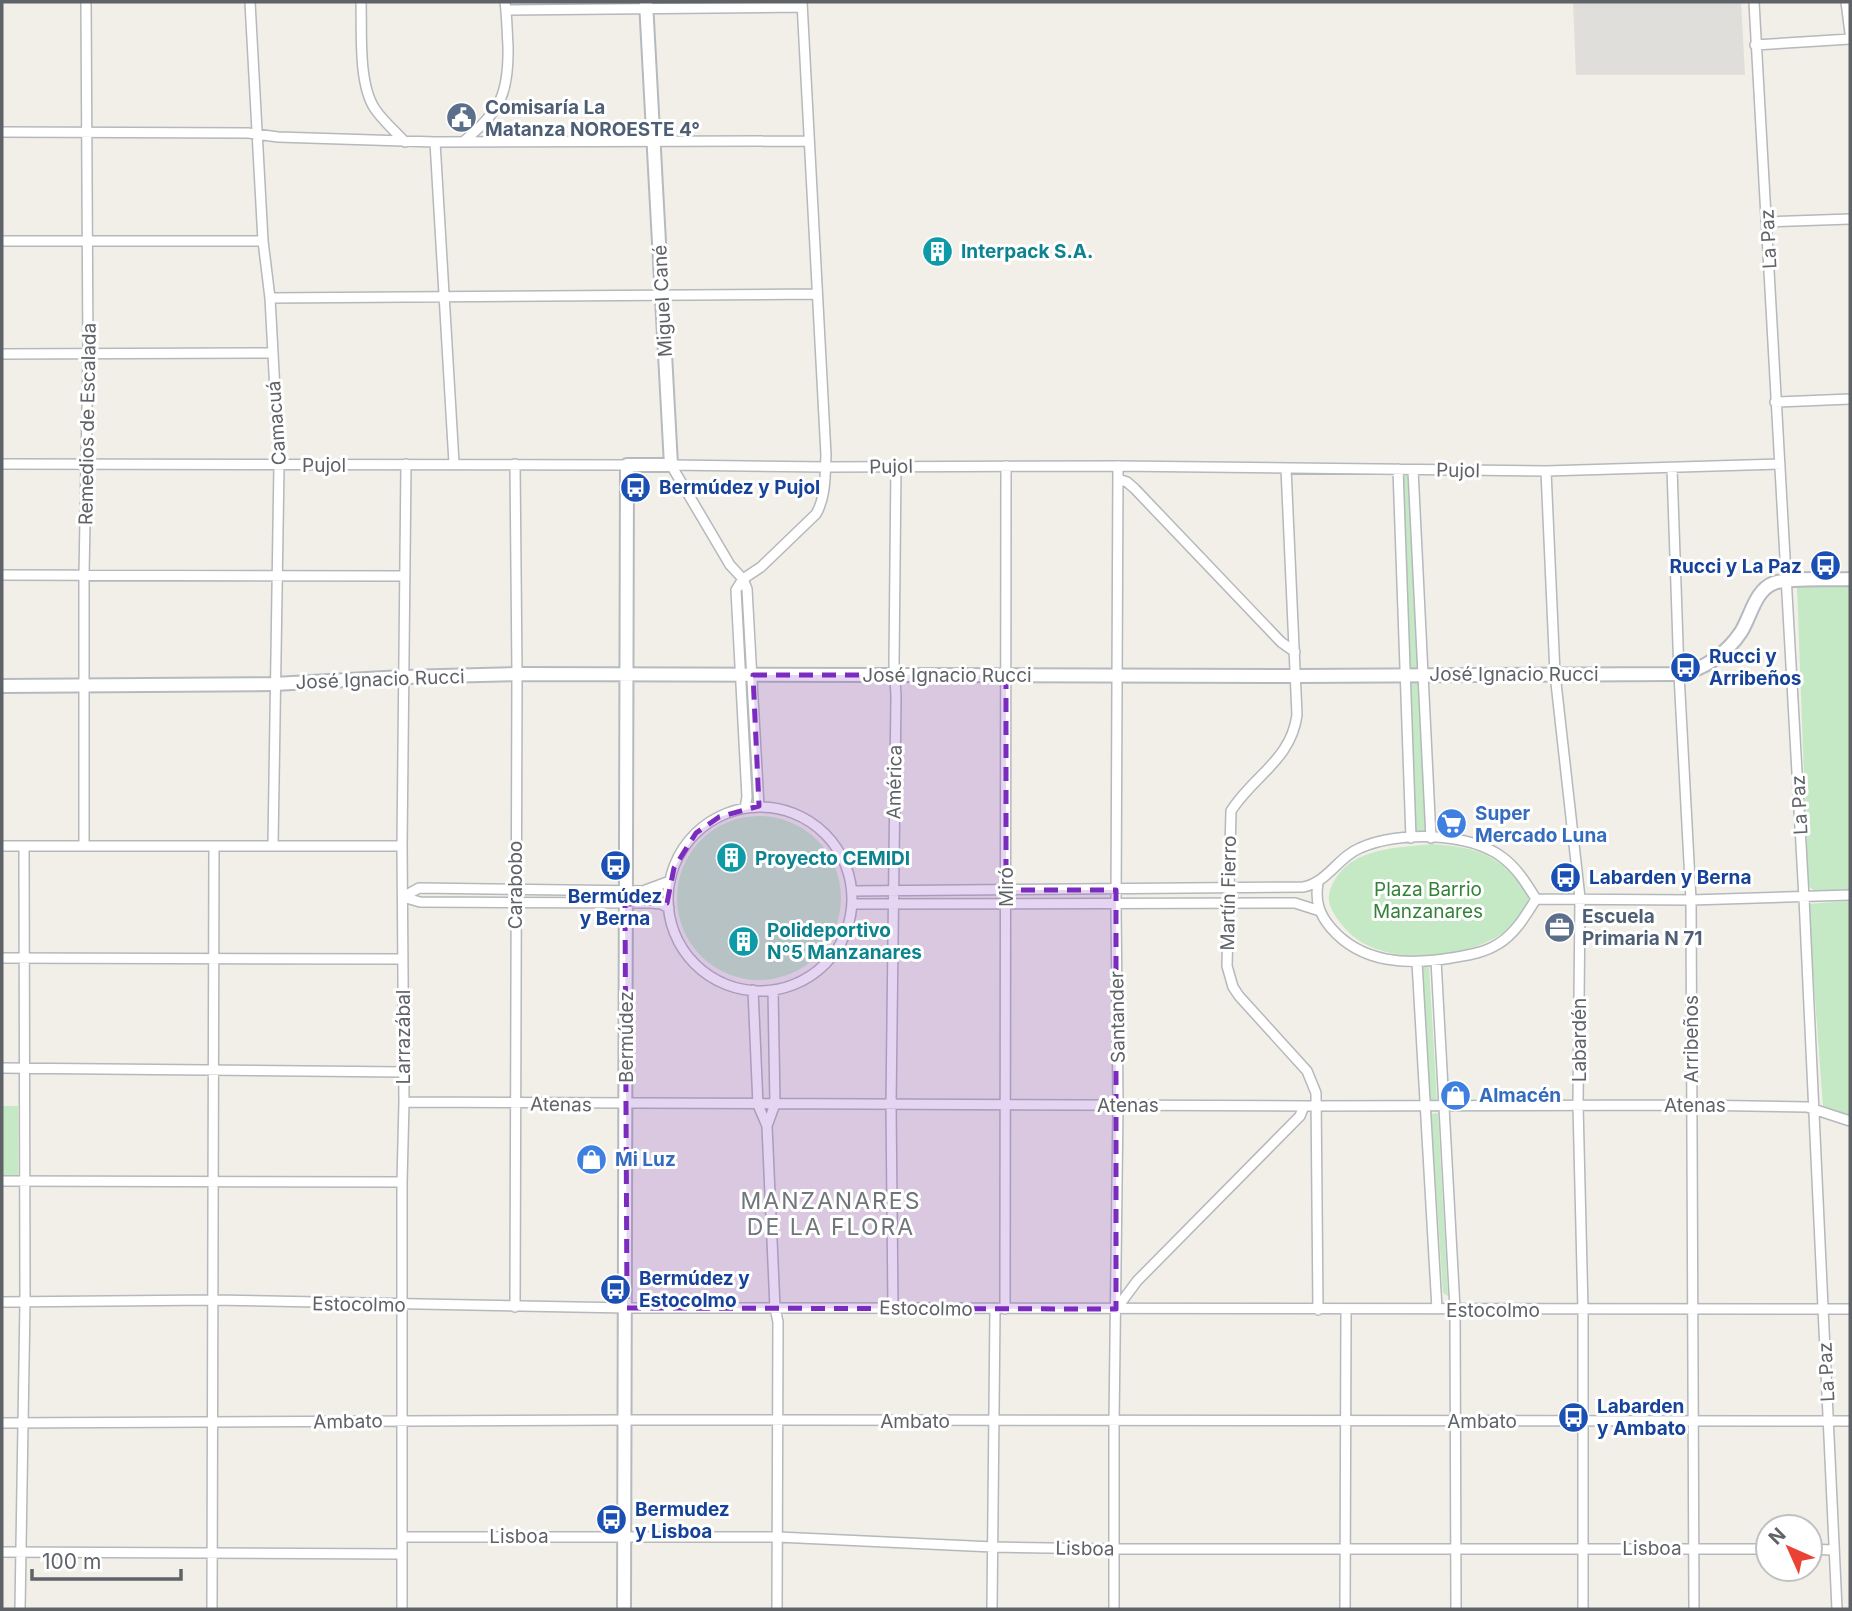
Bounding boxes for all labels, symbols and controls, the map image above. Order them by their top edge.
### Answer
place label: Comisaría La Matanza NOROESTE 4° [485,96,700,141]
public building icon: Comisaría La Matanza NOROESTE 4° [445,101,479,135]
street label: La Paz [1755,208,1782,270]
building icon: Interpack S.A. [921,234,955,268]
place label: Interpack S.A. [961,240,1093,263]
street label: Miguel Cané [648,244,677,358]
street label: Remedios de Escalada [74,323,101,525]
street label: Camacuá [262,380,291,466]
street label: Pujol [302,454,346,477]
street label: Pujol [869,455,913,478]
street label: Pujol [1436,459,1480,482]
bus stop icon: Bermúdez y Pujol [619,470,653,504]
place label: Bermúdez y Pujol [659,476,820,499]
bus stop icon: Rucci y La Paz [1808,549,1842,583]
place label: Rucci y La Paz [1669,555,1802,578]
place label: Rucci y Arribeños [1709,645,1802,690]
bus stop icon: Rucci y Arribeños [1669,650,1703,684]
street label: José Ignacio Rucci [1429,663,1599,686]
street label: José Ignacio Rucci [862,664,1032,687]
street label: José Ignacio Rucci [295,665,465,694]
street label: América [882,745,907,820]
street label: La Paz [1786,774,1813,836]
place label: Super Mercado Luna [1475,802,1607,847]
supermarket icon: Super Mercado Luna [1435,807,1469,841]
street label: Martín Fierro [1216,835,1241,951]
street label: Carabobo [504,841,527,929]
building icon: Proyecto CEMIDI [715,841,749,875]
place label: Proyecto CEMIDI [755,847,910,870]
bus stop icon: Bermúdez y Berna [598,848,632,882]
bus stop icon: Labarden y Berna [1549,860,1583,894]
place label: Labarden y Berna [1589,866,1751,889]
street label: Miró [995,867,1018,907]
park label: Plaza Barrio Manzanares [1373,878,1483,923]
place label: Bermúdez y Berna [568,885,662,930]
place label: Escuela Primaria N 71 [1582,905,1703,950]
office icon: Escuela Primaria N 71 [1542,910,1576,944]
place label: Polideportivo Nº5 Manzanares [767,919,922,964]
building icon: Polideportivo Nº5 Manzanares [727,924,761,958]
street label: Santander [1105,971,1130,1063]
street label: Larrazábal [392,990,415,1084]
street label: Bermúdez [615,991,638,1083]
street label: Arribeños [1680,995,1703,1083]
street label: Labardén [1568,998,1591,1082]
shop icon: Almacén [1439,1078,1473,1112]
place label: Almacén [1479,1084,1561,1107]
street label: Atenas [530,1092,592,1117]
street label: Atenas [1097,1094,1159,1117]
street label: Atenas [1664,1094,1726,1117]
shop icon: Mi Luz [575,1142,609,1176]
place label: Mi Luz [615,1148,676,1171]
district label: MANZANARES DE LA FLORA [741,1187,921,1241]
place label: Bermúdez y Estocolmo [639,1267,750,1312]
bus stop icon: Bermúdez y Estocolmo [599,1272,633,1306]
street label: Estocolmo [312,1292,406,1317]
street label: Estocolmo [879,1296,973,1321]
street label: Estocolmo [1446,1299,1540,1322]
street label: La Paz [1813,1341,1840,1403]
place label: Labarden y Ambato [1597,1395,1686,1440]
bus stop icon: Labarden y Ambato [1557,1400,1591,1434]
street label: Ambato [313,1409,383,1434]
street label: Ambato [880,1410,950,1433]
street label: Ambato [1447,1410,1517,1433]
place label: Bermudez y Lisboa [635,1498,730,1543]
bus stop icon: Bermudez y Lisboa [595,1503,629,1537]
north arrow [1754,1513,1824,1583]
text: N [1764,1523,1791,1550]
street label: Lisboa [489,1525,549,1548]
street label: Lisboa [1055,1536,1115,1561]
street label: Lisboa [1622,1537,1682,1560]
scale bar [32,1538,180,1582]
text: 100 m [42,1549,101,1574]

